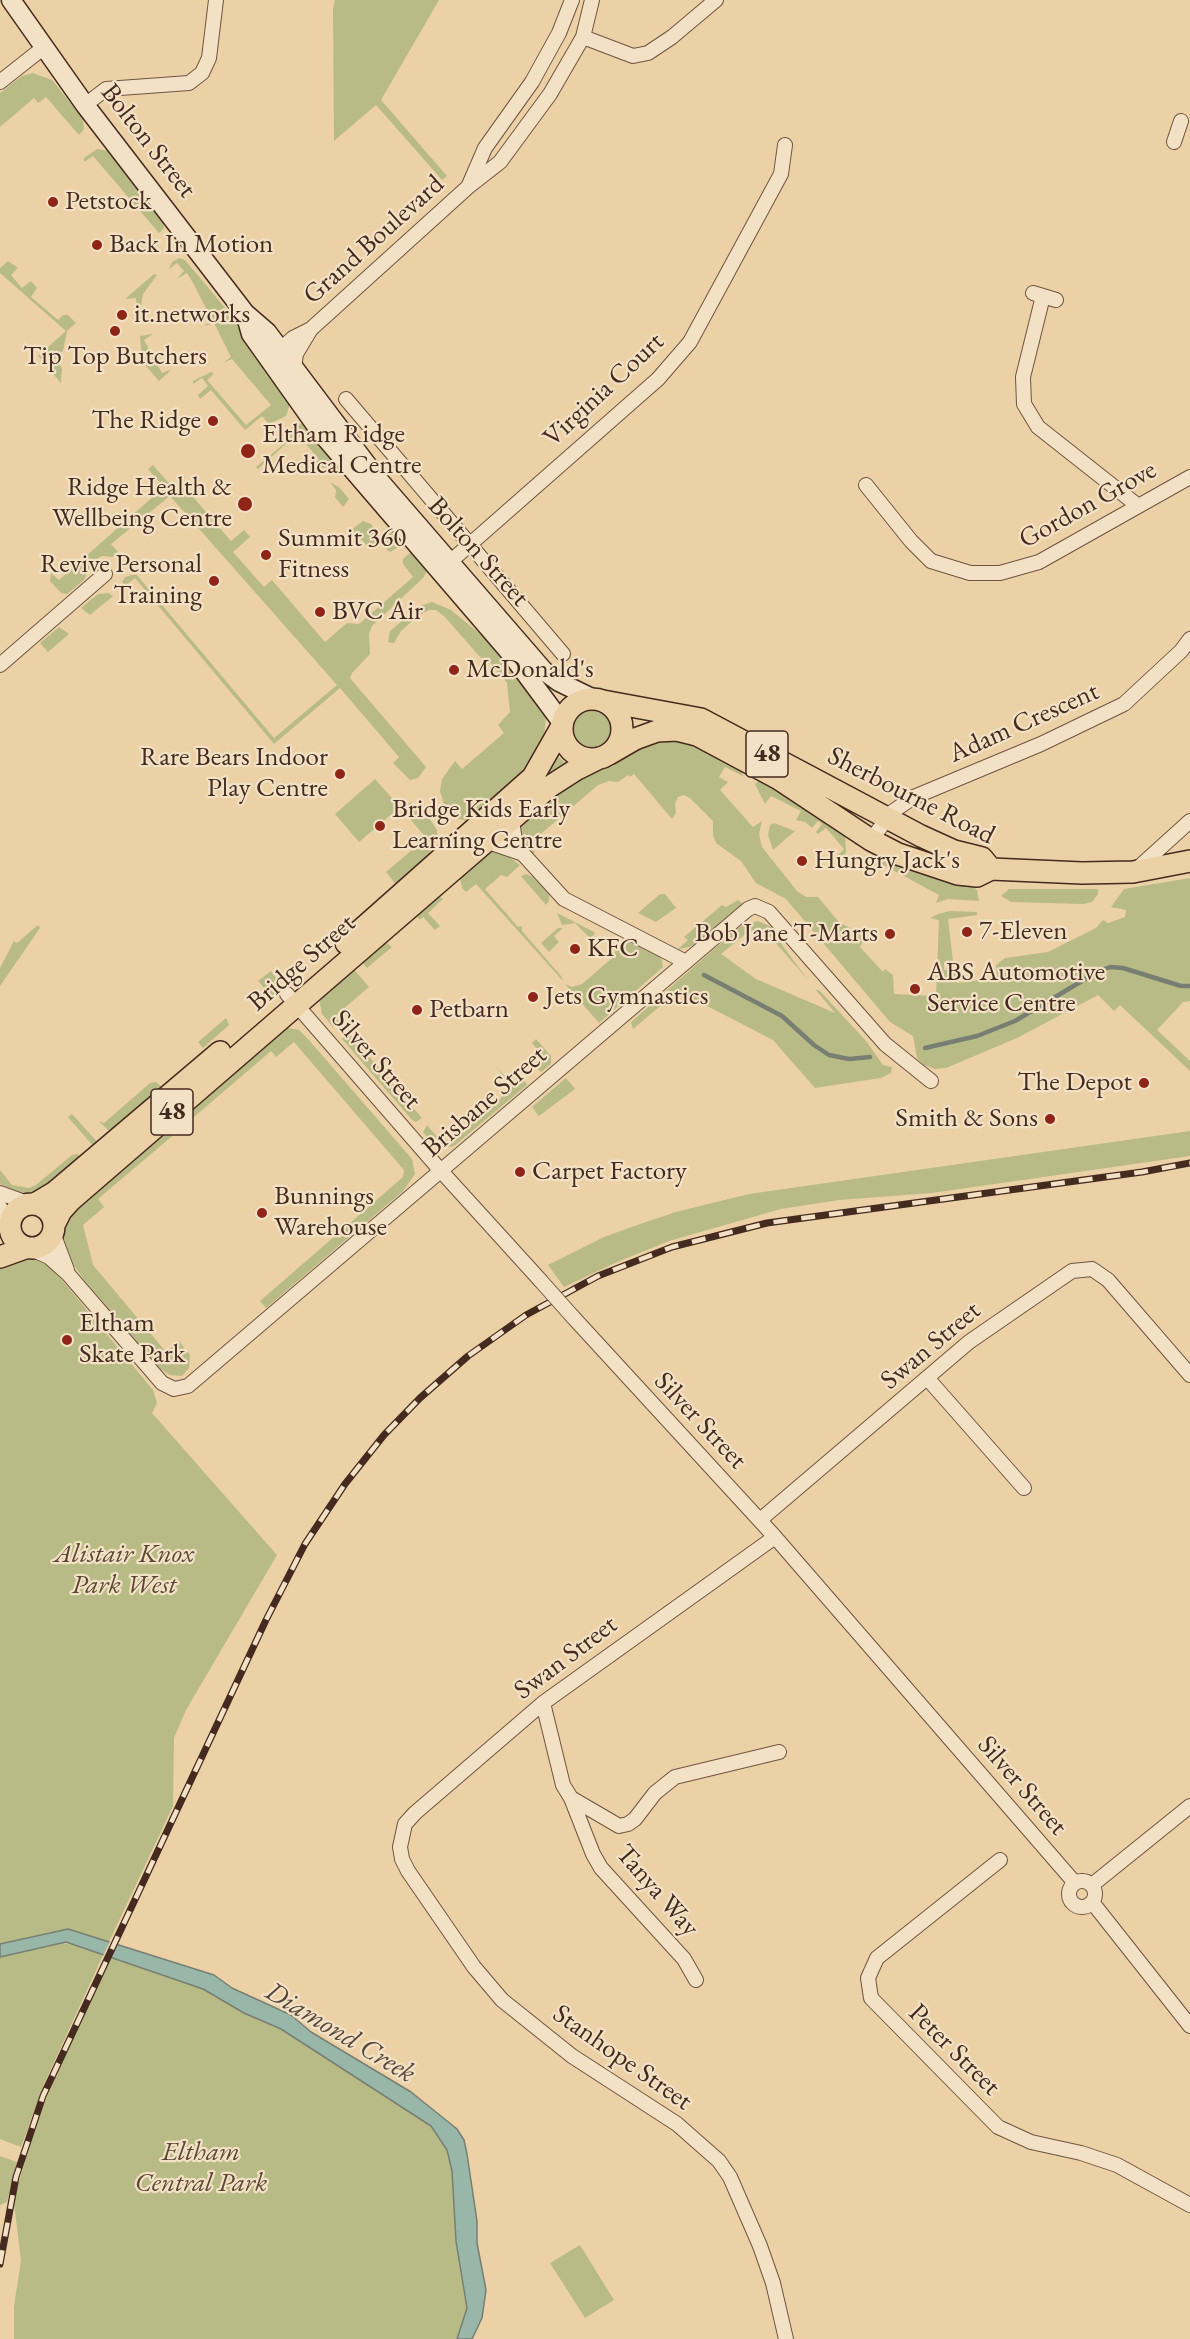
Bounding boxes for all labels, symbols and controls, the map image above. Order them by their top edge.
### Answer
street label: Bolton Street [93,77,203,205]
street label: Grand Boulevard [297,168,451,312]
place label: Petstock [65,186,152,218]
marker: Petstock [46,195,60,209]
place label: Back In Motion [109,229,273,261]
marker: Back In Motion [90,238,104,252]
place label: it.networks [134,299,250,331]
marker: it.networks [115,308,129,322]
marker: Tip Top Butchers [108,324,122,338]
street label: Virginia Court [537,326,671,454]
place label: Tip Top Butchers [23,341,207,373]
place label: The Ridge [91,405,201,437]
marker: The Ridge [206,414,220,428]
place label: Eltham Ridge Medical Centre [262,419,422,482]
marker: Eltham Ridge Medical Centre [239,442,257,460]
street label: Gordon Grove [1014,454,1162,556]
place label: Ridge Health & Wellbeing Centre [52,472,232,535]
street label: Bolton Street [420,491,536,613]
marker: Ridge Health & Wellbeing Centre [236,495,254,513]
place label: Summit 360 Fitness [278,523,406,586]
marker: Summit 360 Fitness [259,548,273,562]
place label: Revive Personal Training [40,549,202,612]
marker: Revive Personal Training [207,574,221,588]
place label: BVC Air [332,596,423,628]
marker: BVC Air [313,605,327,619]
place label: McDonald's [466,654,594,686]
marker: McDonald's [447,663,461,677]
street label: Adam Crescent [944,676,1104,770]
road number: 48 [746,731,788,777]
street label: Sherbourne Road [822,740,1000,852]
place label: Rare Bears Indoor Play Centre [140,742,328,805]
marker: Rare Bears Indoor Play Centre [333,767,347,781]
place label: Bridge Kids Early Learning Centre [392,794,570,857]
marker: Bridge Kids Early Learning Centre [373,819,387,833]
place label: Hungry Jack's [814,845,960,877]
marker: Hungry Jack's [795,854,809,868]
street label: Bridge Street [242,907,362,1019]
place label: 7-Eleven [979,916,1068,948]
place label: Bob Jane T-Marts [695,918,878,950]
marker: 7-Eleven [960,925,974,939]
marker: Bob Jane T-Marts [883,927,897,941]
place label: KFC [587,933,638,965]
marker: KFC [568,942,582,956]
place label: ABS Automotive Service Centre [927,957,1105,1020]
place label: Jets Gymnastics [545,981,708,1013]
marker: ABS Automotive Service Centre [908,982,922,996]
marker: Jets Gymnastics [526,990,540,1004]
place label: Petbarn [429,994,509,1026]
marker: Petbarn [410,1003,424,1017]
street label: Silver Street [324,1004,428,1116]
street label: Brisbane Street [416,1039,554,1165]
place label: The Depot [1017,1067,1132,1099]
marker: The Depot [1137,1076,1151,1090]
road number: 48 [151,1089,193,1135]
place label: Smith & Sons [895,1103,1038,1135]
marker: Smith & Sons [1043,1112,1057,1126]
place label: Carpet Factory [532,1156,687,1188]
marker: Carpet Factory [513,1165,527,1179]
place label: Bunnings Warehouse [274,1181,387,1244]
marker: Bunnings Warehouse [255,1206,269,1220]
street label: Swan Street [874,1295,988,1397]
place label: Eltham Skate Park [79,1308,185,1371]
marker: Eltham Skate Park [60,1333,74,1347]
street label: Silver Street [647,1366,753,1476]
park label: Alistair Knox Park West [54,1539,194,1602]
street label: Swan Street [508,1609,624,1707]
street label: Silver Street [970,1730,1074,1842]
street label: Tanya Way [608,1838,706,1944]
water label: Diamond Creek [259,1975,421,2091]
street label: Peter Street [901,1997,1007,2103]
street label: Stanhope Street [546,1998,698,2118]
park label: Eltham Central Park [135,2137,267,2200]

